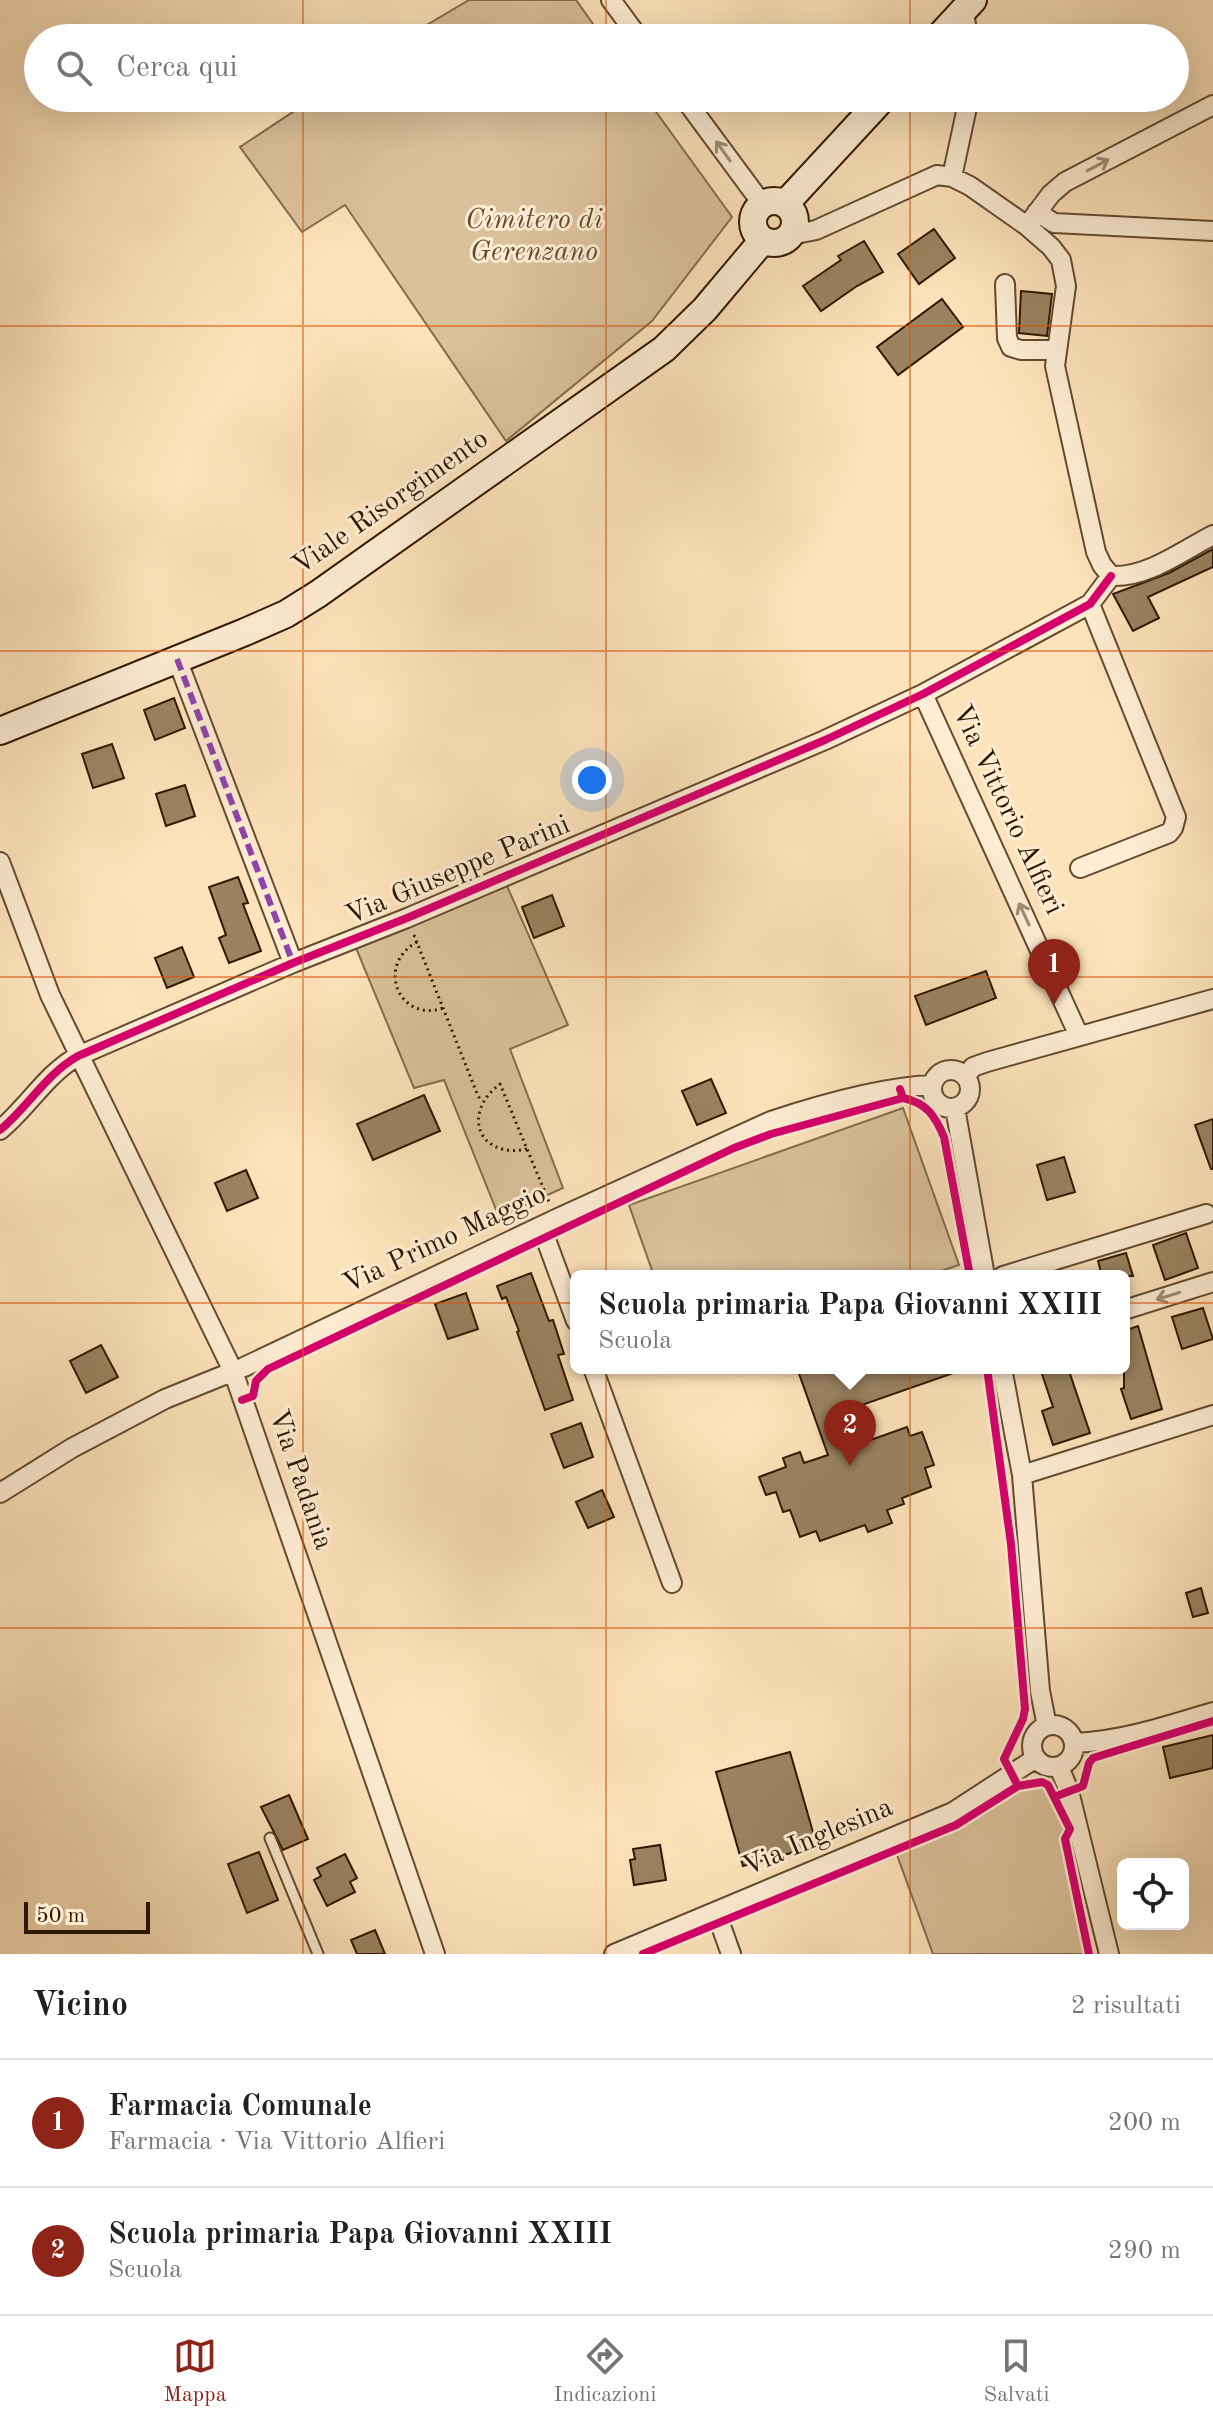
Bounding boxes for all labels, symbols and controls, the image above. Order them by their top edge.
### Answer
search box [24,24,1189,112]
icon: search [52,46,96,90]
text: Cerca qui [116,53,238,83]
one-way arrow [715,141,732,163]
one-way arrow [1085,157,1109,173]
park label: Cimitero di Gerenzano [465,207,603,267]
street label: Viale Risorgimento [288,425,494,581]
street label: Via Vittorio Alfieri [946,701,1068,919]
your location [572,760,612,800]
street label: Via Giuseppe Parini [342,811,574,931]
one-way arrow [1015,902,1030,927]
pin: 1 [1028,939,1080,1005]
street label: Via Primo Maggio [339,1181,551,1299]
popup [570,1270,1130,1374]
one-way arrow [1156,1290,1181,1305]
text: Scuola primaria Papa Giovanni XXIII [598,1291,1102,1321]
text: Scuola [598,1328,672,1354]
pin: 2 [824,1400,876,1466]
street label: Via Padania [263,1406,337,1554]
street label: Via Inglesina [739,1794,897,1882]
map controls [1117,1858,1189,1930]
button: locate [1117,1858,1189,1930]
scale bar [24,1898,150,1934]
text: 50 m [36,1905,85,1927]
text: Vicino [32,1989,128,2023]
text: 2 risultati [1071,1993,1181,2019]
text: Farmacia Comunale [108,2092,372,2122]
text: 1 [50,2110,66,2136]
text: 200 m [1108,2110,1181,2136]
text: Farmacia · Via Vittorio Alfieri [108,2129,445,2155]
text: Scuola primaria Papa Giovanni XXIII [108,2220,612,2250]
text: 2 [50,2238,66,2264]
text: 290 m [1108,2238,1181,2264]
text: Scuola [108,2257,182,2283]
tab: Mappa [164,2334,227,2409]
tab: Indicazioni [554,2334,656,2409]
tab: Salvati [984,2334,1049,2409]

